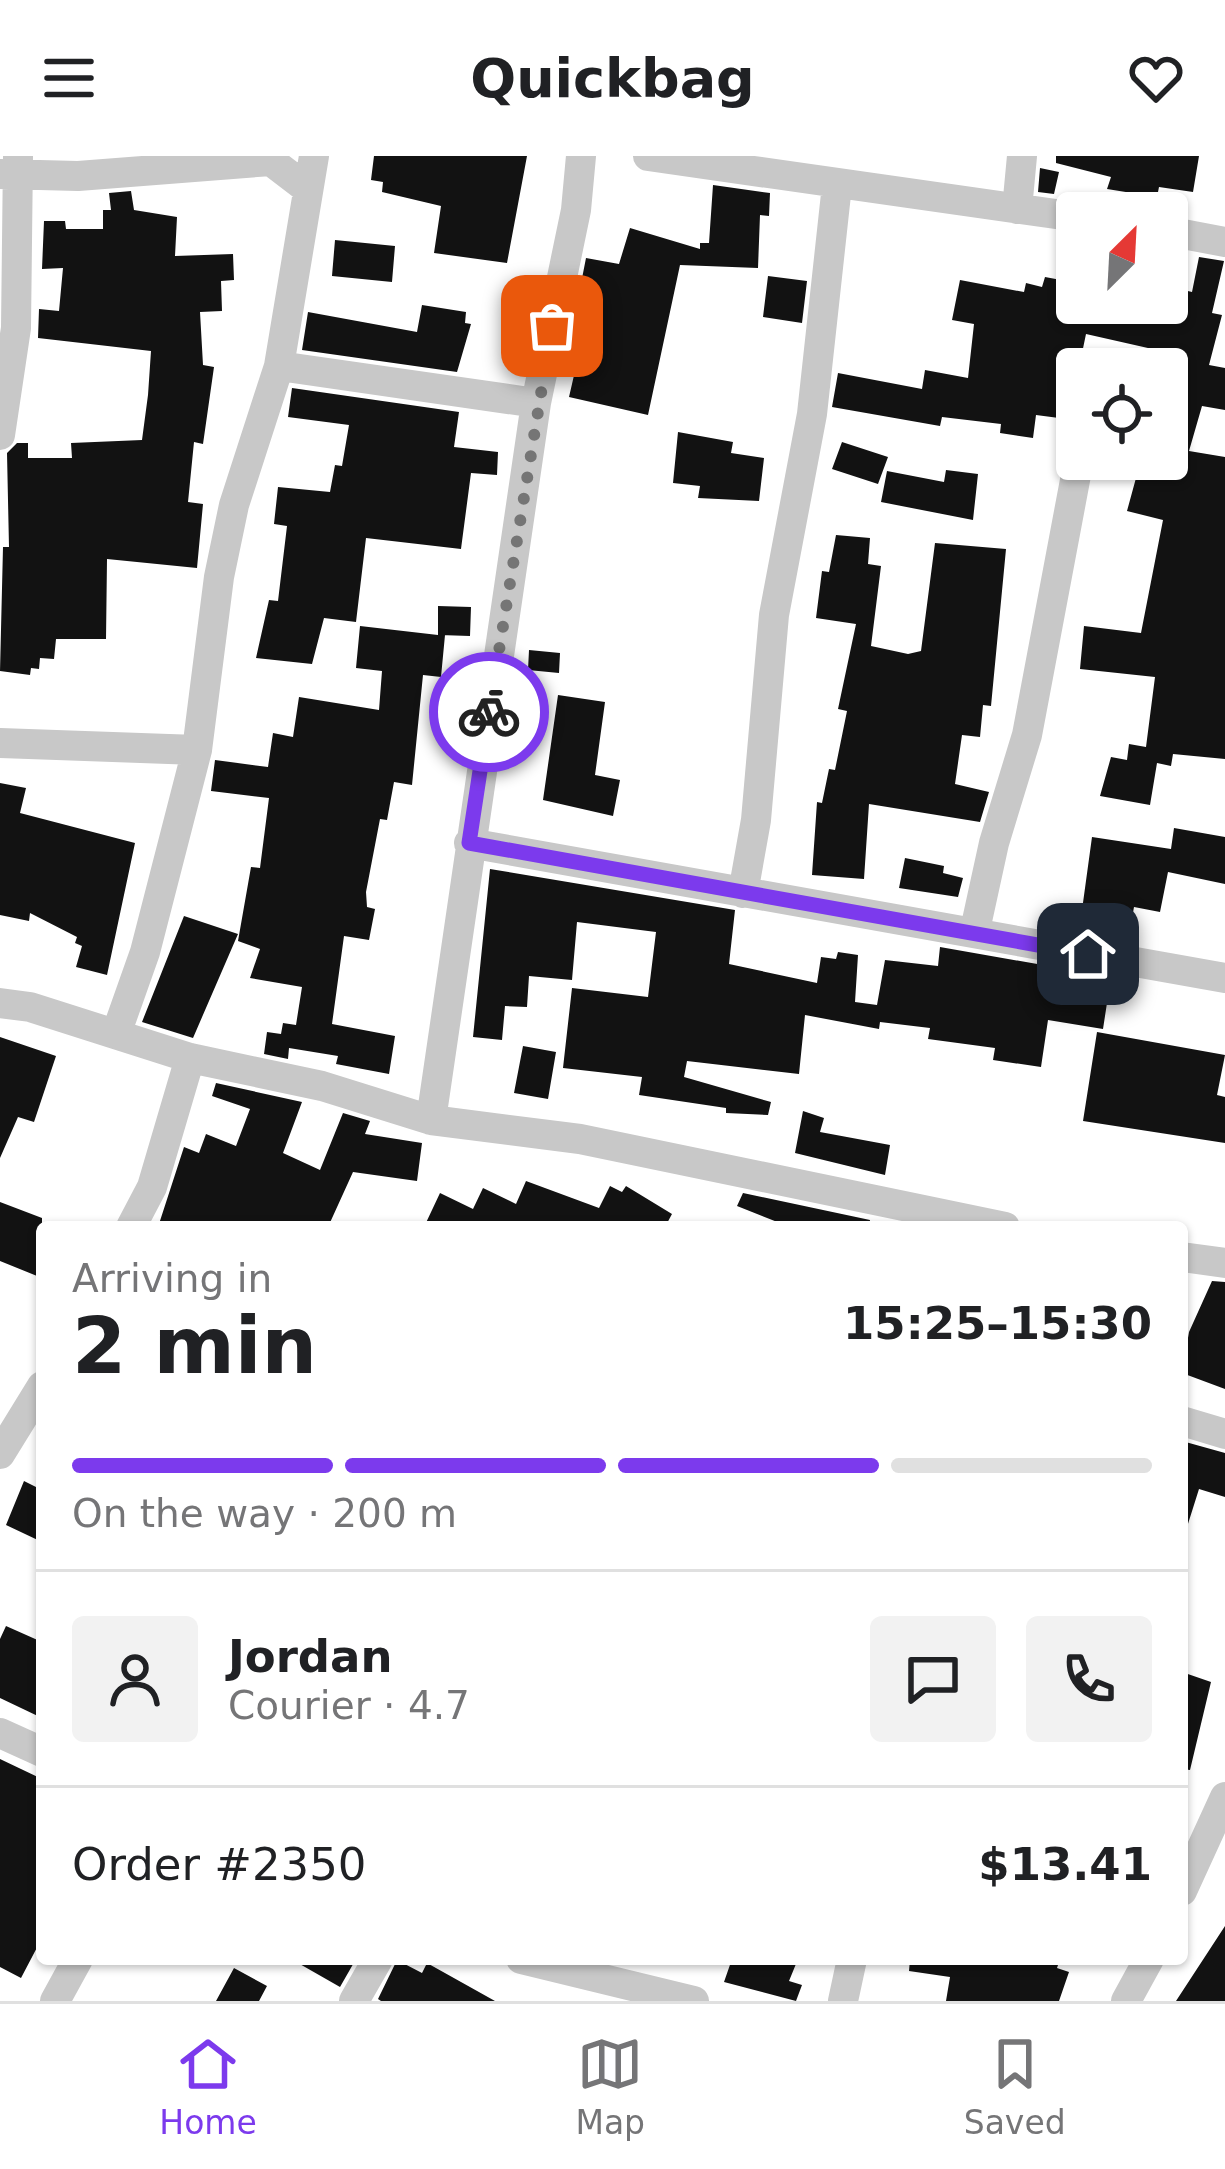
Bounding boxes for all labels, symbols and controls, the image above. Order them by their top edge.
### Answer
icon: menu [36,45,102,111]
icon: heart [1123,45,1189,111]
text: Quickbag [470,47,755,110]
north arrow [1056,192,1188,324]
map controls [1056,192,1188,480]
pin [501,275,603,377]
icon: bag [519,293,585,359]
button: locate [1056,348,1188,480]
courier [429,652,549,772]
icon: bike [456,679,522,745]
pin [1037,903,1139,1005]
icon: home [1055,921,1121,987]
text: Arriving in [72,1256,272,1301]
text: 15:25–15:30 [843,1297,1152,1350]
text: 2 min [72,1301,317,1391]
text: On the way · 200 m [72,1491,457,1536]
button: person [72,1616,198,1742]
button: chat [870,1616,996,1742]
button: phone [1026,1616,1152,1742]
text: Jordan [228,1630,392,1683]
text: Courier · 4.7 [228,1683,470,1728]
text: Order #2350 [72,1838,366,1891]
text: $13.41 [978,1838,1152,1891]
tab: Home [159,2031,257,2142]
tab: Map [575,2031,645,2142]
tab: Saved [964,2031,1066,2142]

